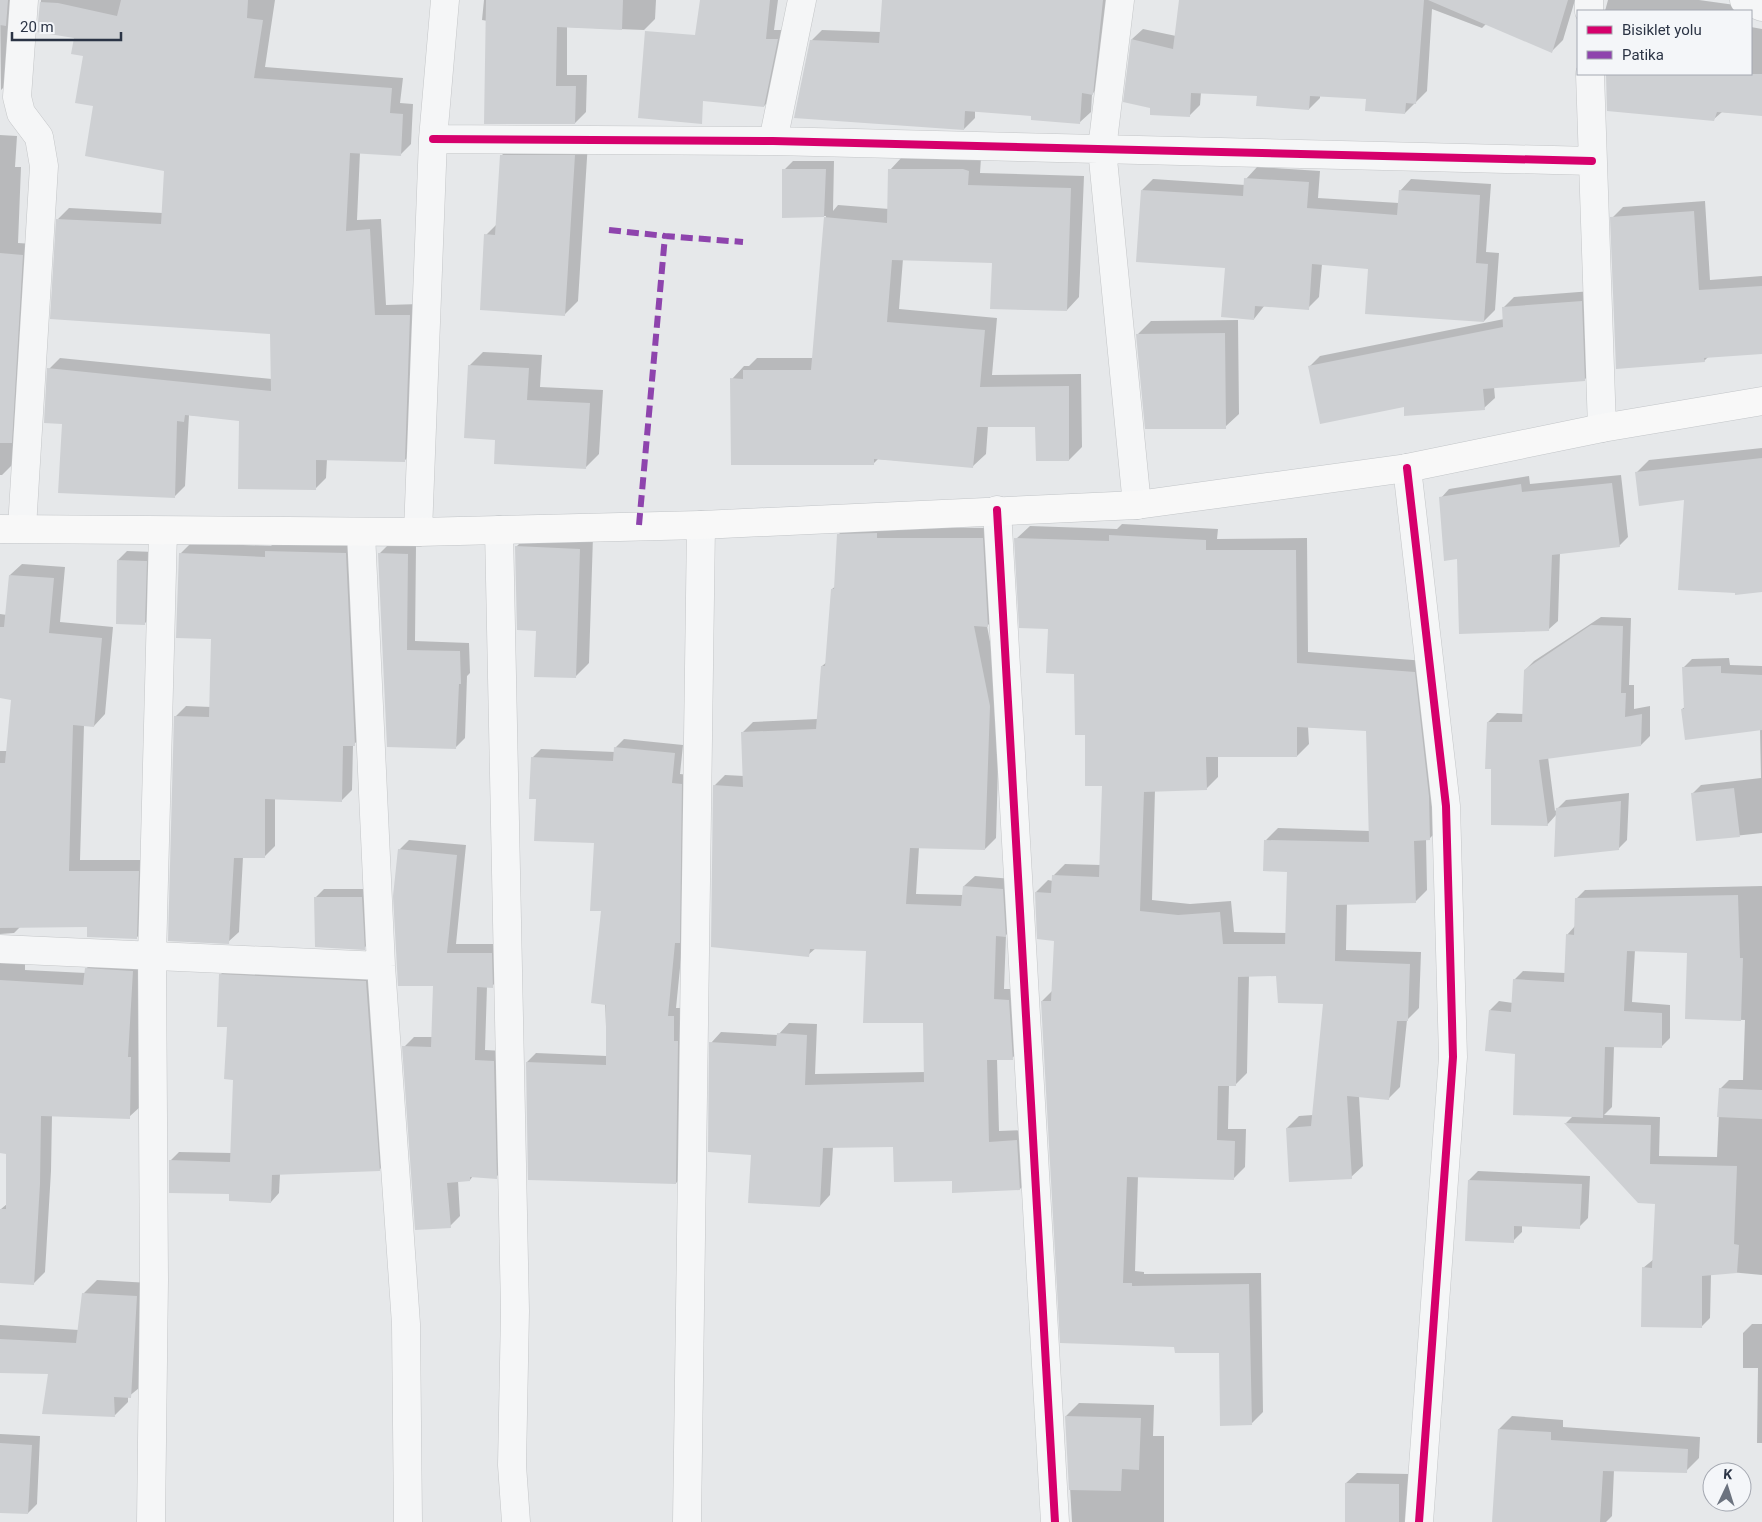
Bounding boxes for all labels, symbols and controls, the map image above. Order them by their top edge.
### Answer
scale bar [12,10,121,42]
legend [1577,10,1752,75]
text: 20 m [20,18,54,36]
text: Bisiklet yolu [1622,21,1702,39]
text: Patika [1622,46,1664,64]
north arrow [1702,1462,1752,1512]
text: K [1723,1466,1733,1482]

